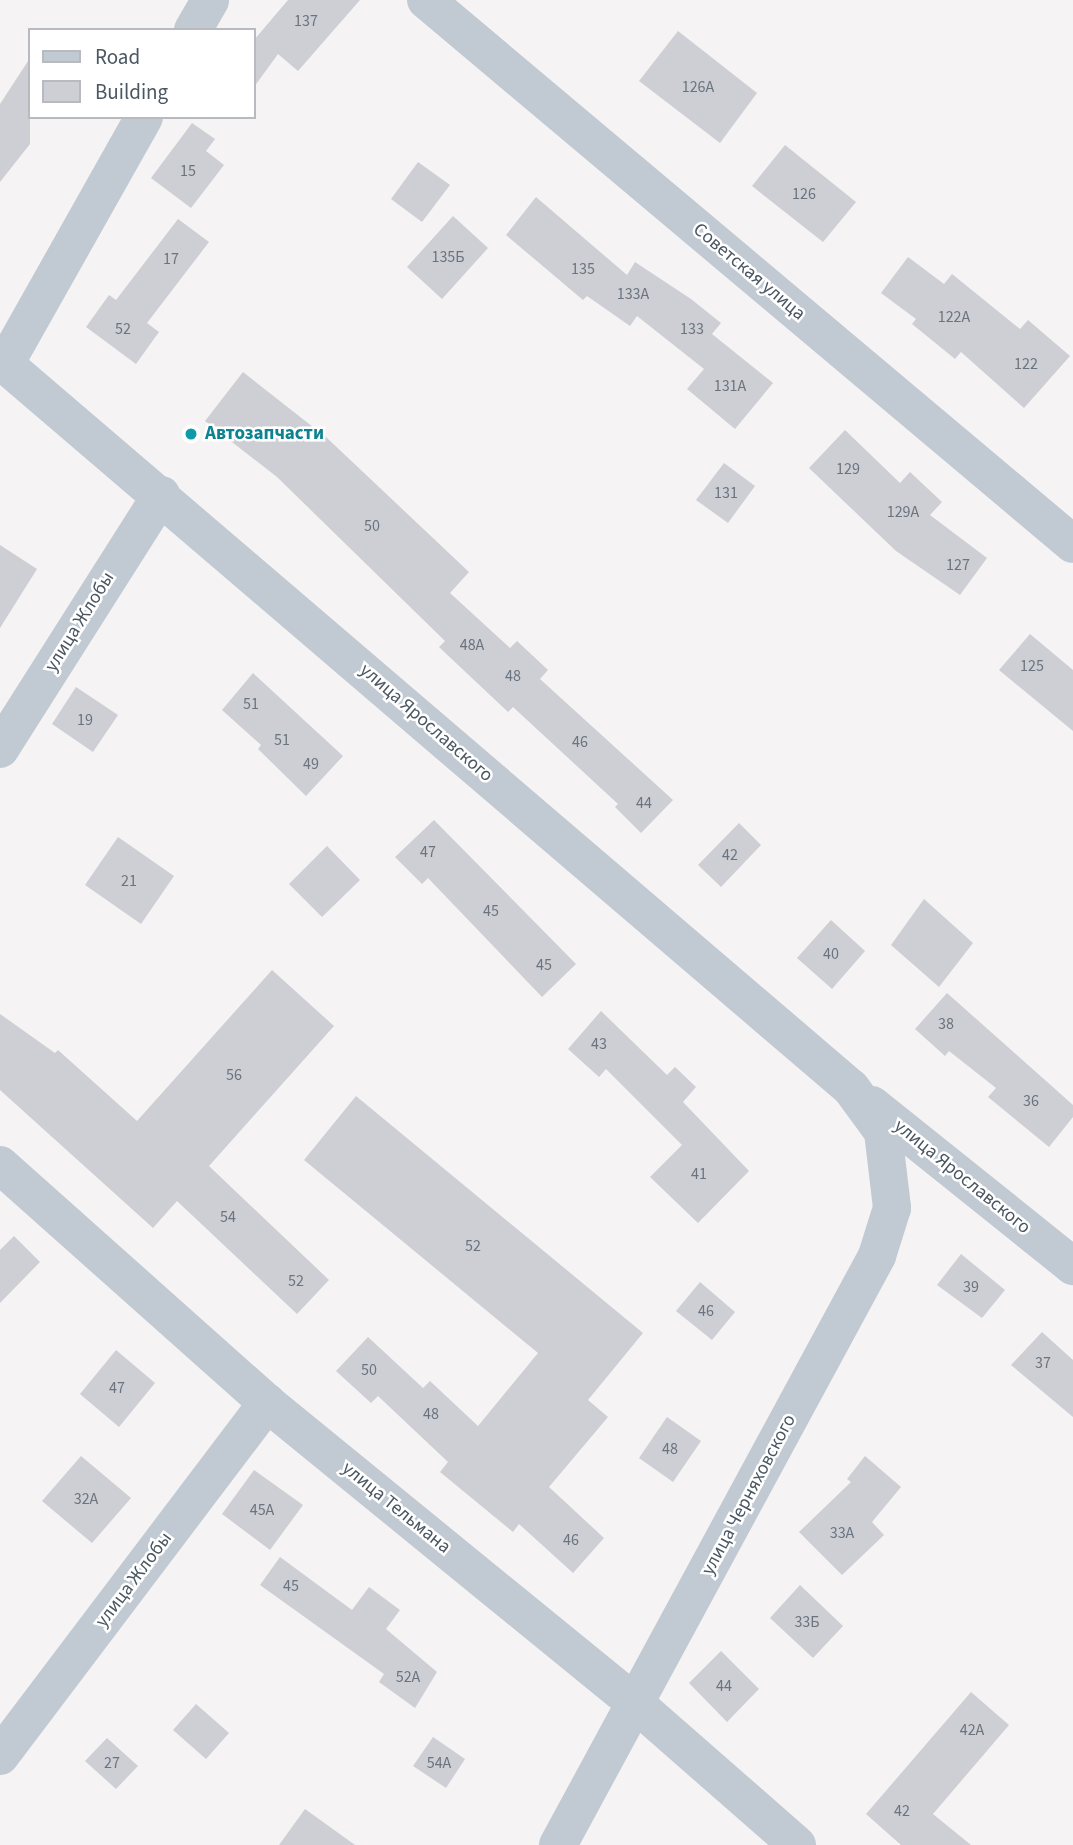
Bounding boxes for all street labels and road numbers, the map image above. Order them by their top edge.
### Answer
street label: Советская улица [688,218,810,326]
street label: улица Жлобы [40,568,120,676]
street label: улица Ярославского [355,659,497,787]
street label: улица Ярославского [889,1115,1035,1239]
street label: улица Черняховского [697,1411,801,1579]
street label: улица Тельмана [337,1457,455,1559]
street label: улица Жлобы [91,1528,177,1632]

